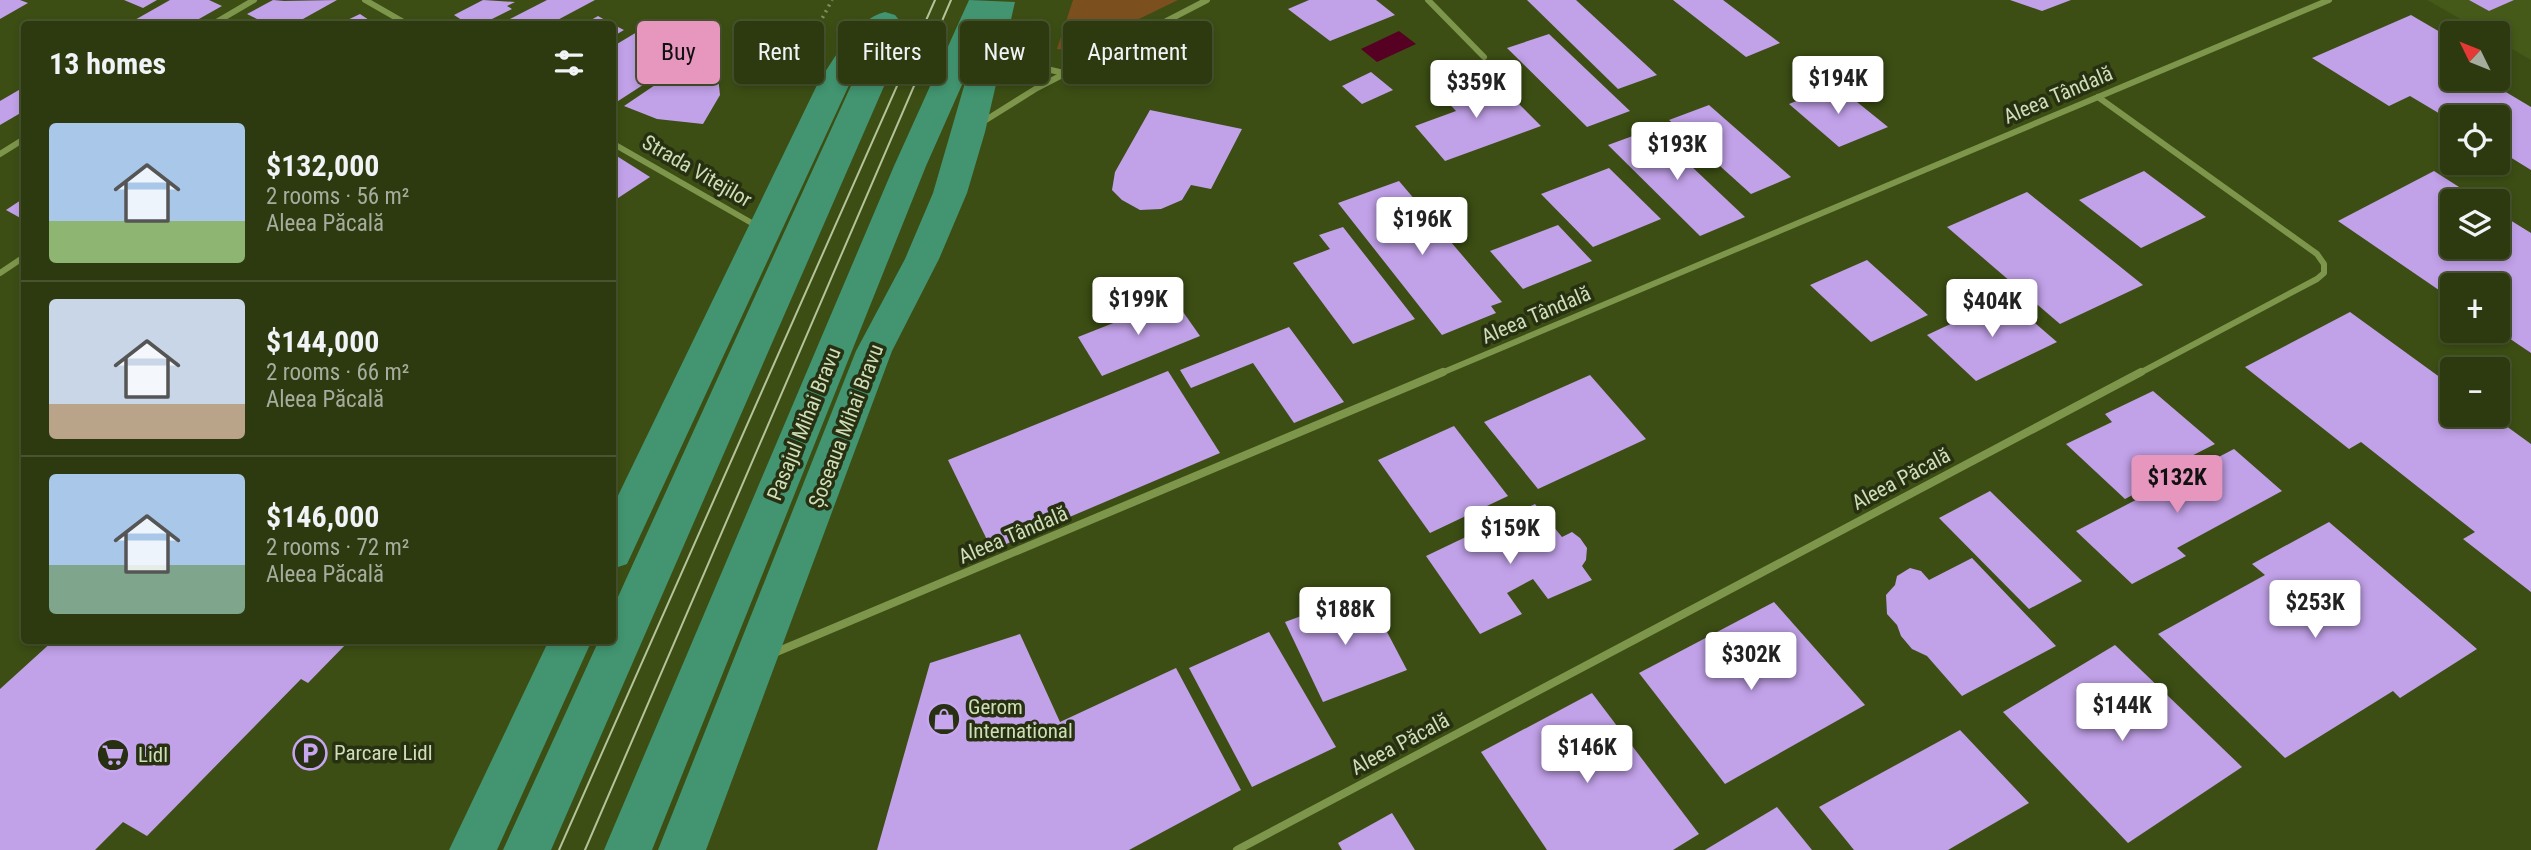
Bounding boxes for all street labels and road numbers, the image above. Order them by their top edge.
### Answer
street label: Aleea Tândală [2000,61,2116,129]
street label: Strada Vitejilor [638,130,756,212]
street label: Aleea Tândală [1478,281,1594,349]
street label: Șoseaua Mihai Bravu [804,341,888,511]
street label: Pasajul Mihai Bravu [762,344,846,504]
street label: Aleea Păcală [1848,443,1954,515]
street label: Aleea Tândală [955,501,1071,569]
street label: Aleea Păcală [1347,708,1453,780]

